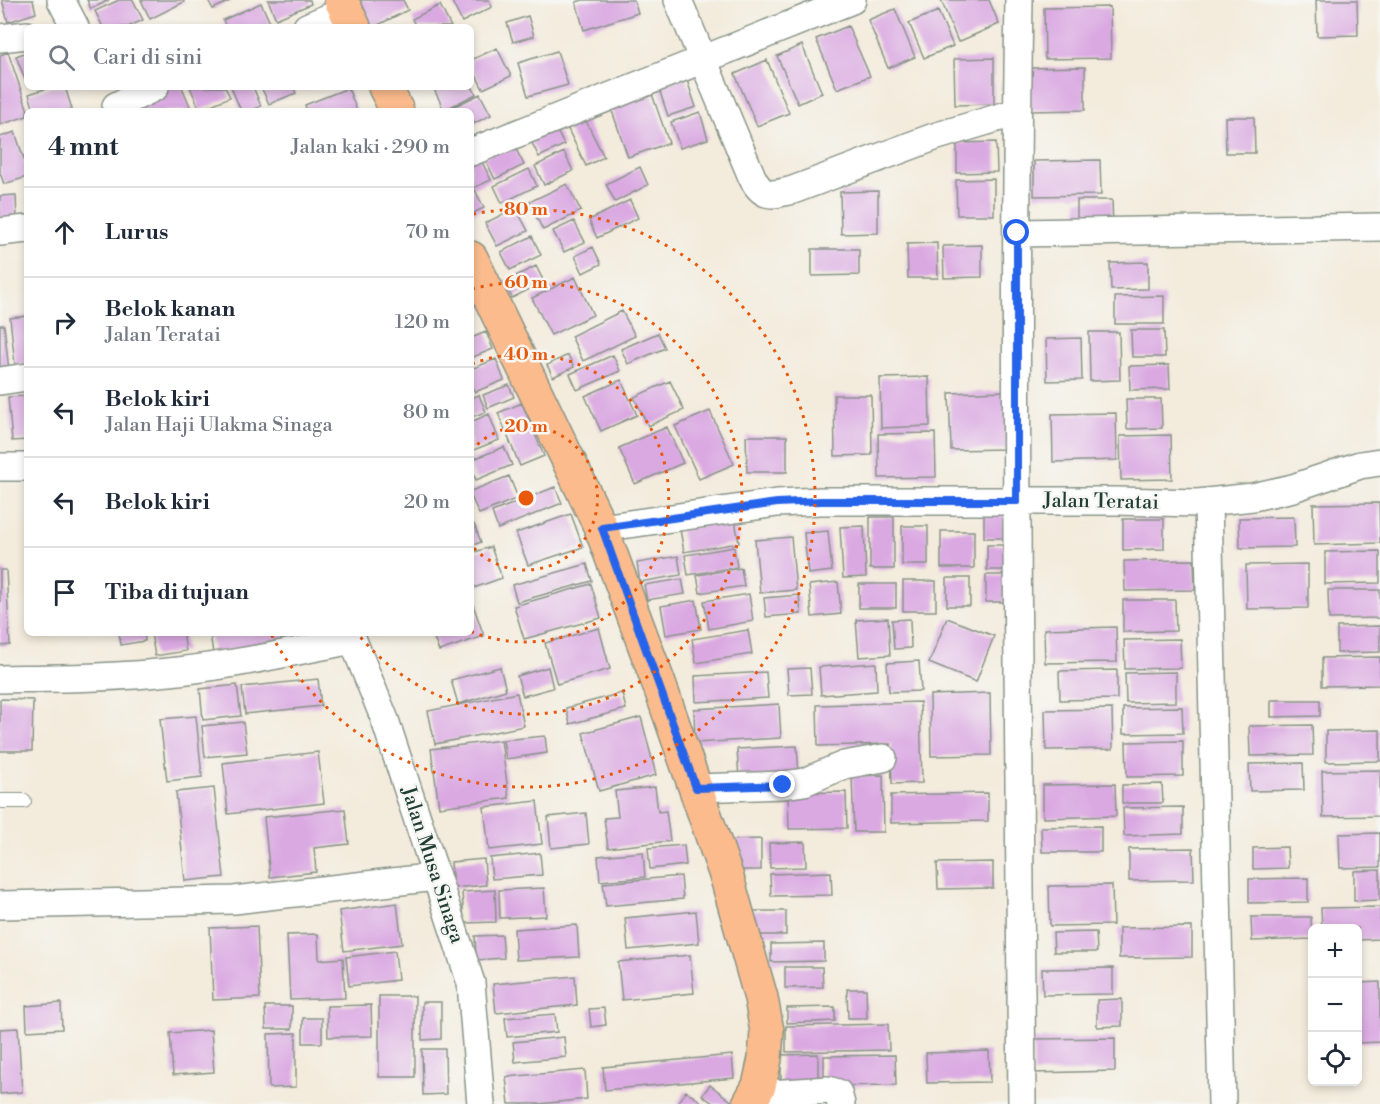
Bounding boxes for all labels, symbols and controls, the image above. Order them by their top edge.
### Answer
search box [24,24,474,90]
icon: search [45,41,78,74]
text: Cari di sini [93,44,203,71]
text: 4 mnt [48,131,118,163]
text: Jalan kaki · 290 m [291,135,450,160]
text: 80 m [504,198,549,221]
icon: ahead [48,216,81,249]
text: Lurus [105,219,168,246]
route start [1003,219,1029,245]
text: 70 m [406,220,450,245]
text: 60 m [504,271,548,294]
text: Belok kanan [105,296,235,323]
icon: right [48,306,81,339]
text: 120 m [395,310,450,335]
text: Jalan Teratai [105,323,221,348]
text: 40 m [504,343,549,366]
text: Belok kiri [105,386,210,413]
icon: left [48,396,81,429]
text: 80 m [403,400,450,425]
text: Jalan Haji Ulakma Sinaga [105,413,333,438]
text: 20 m [504,415,548,438]
icon: left [48,486,81,519]
centre of rings [516,488,536,508]
street label: Jalan Teratai [1042,488,1160,516]
text: Belok kiri [105,489,210,516]
text: 20 m [404,490,450,515]
icon: arrive [48,576,81,609]
text: Tiba di tujuan [105,579,249,606]
route end [769,771,795,797]
street label: Jalan Musa Sinaga [395,782,469,947]
map controls [1308,924,1362,1086]
button: + [1308,924,1362,978]
button: − [1308,978,1362,1032]
button: locate [1308,1032,1362,1086]

